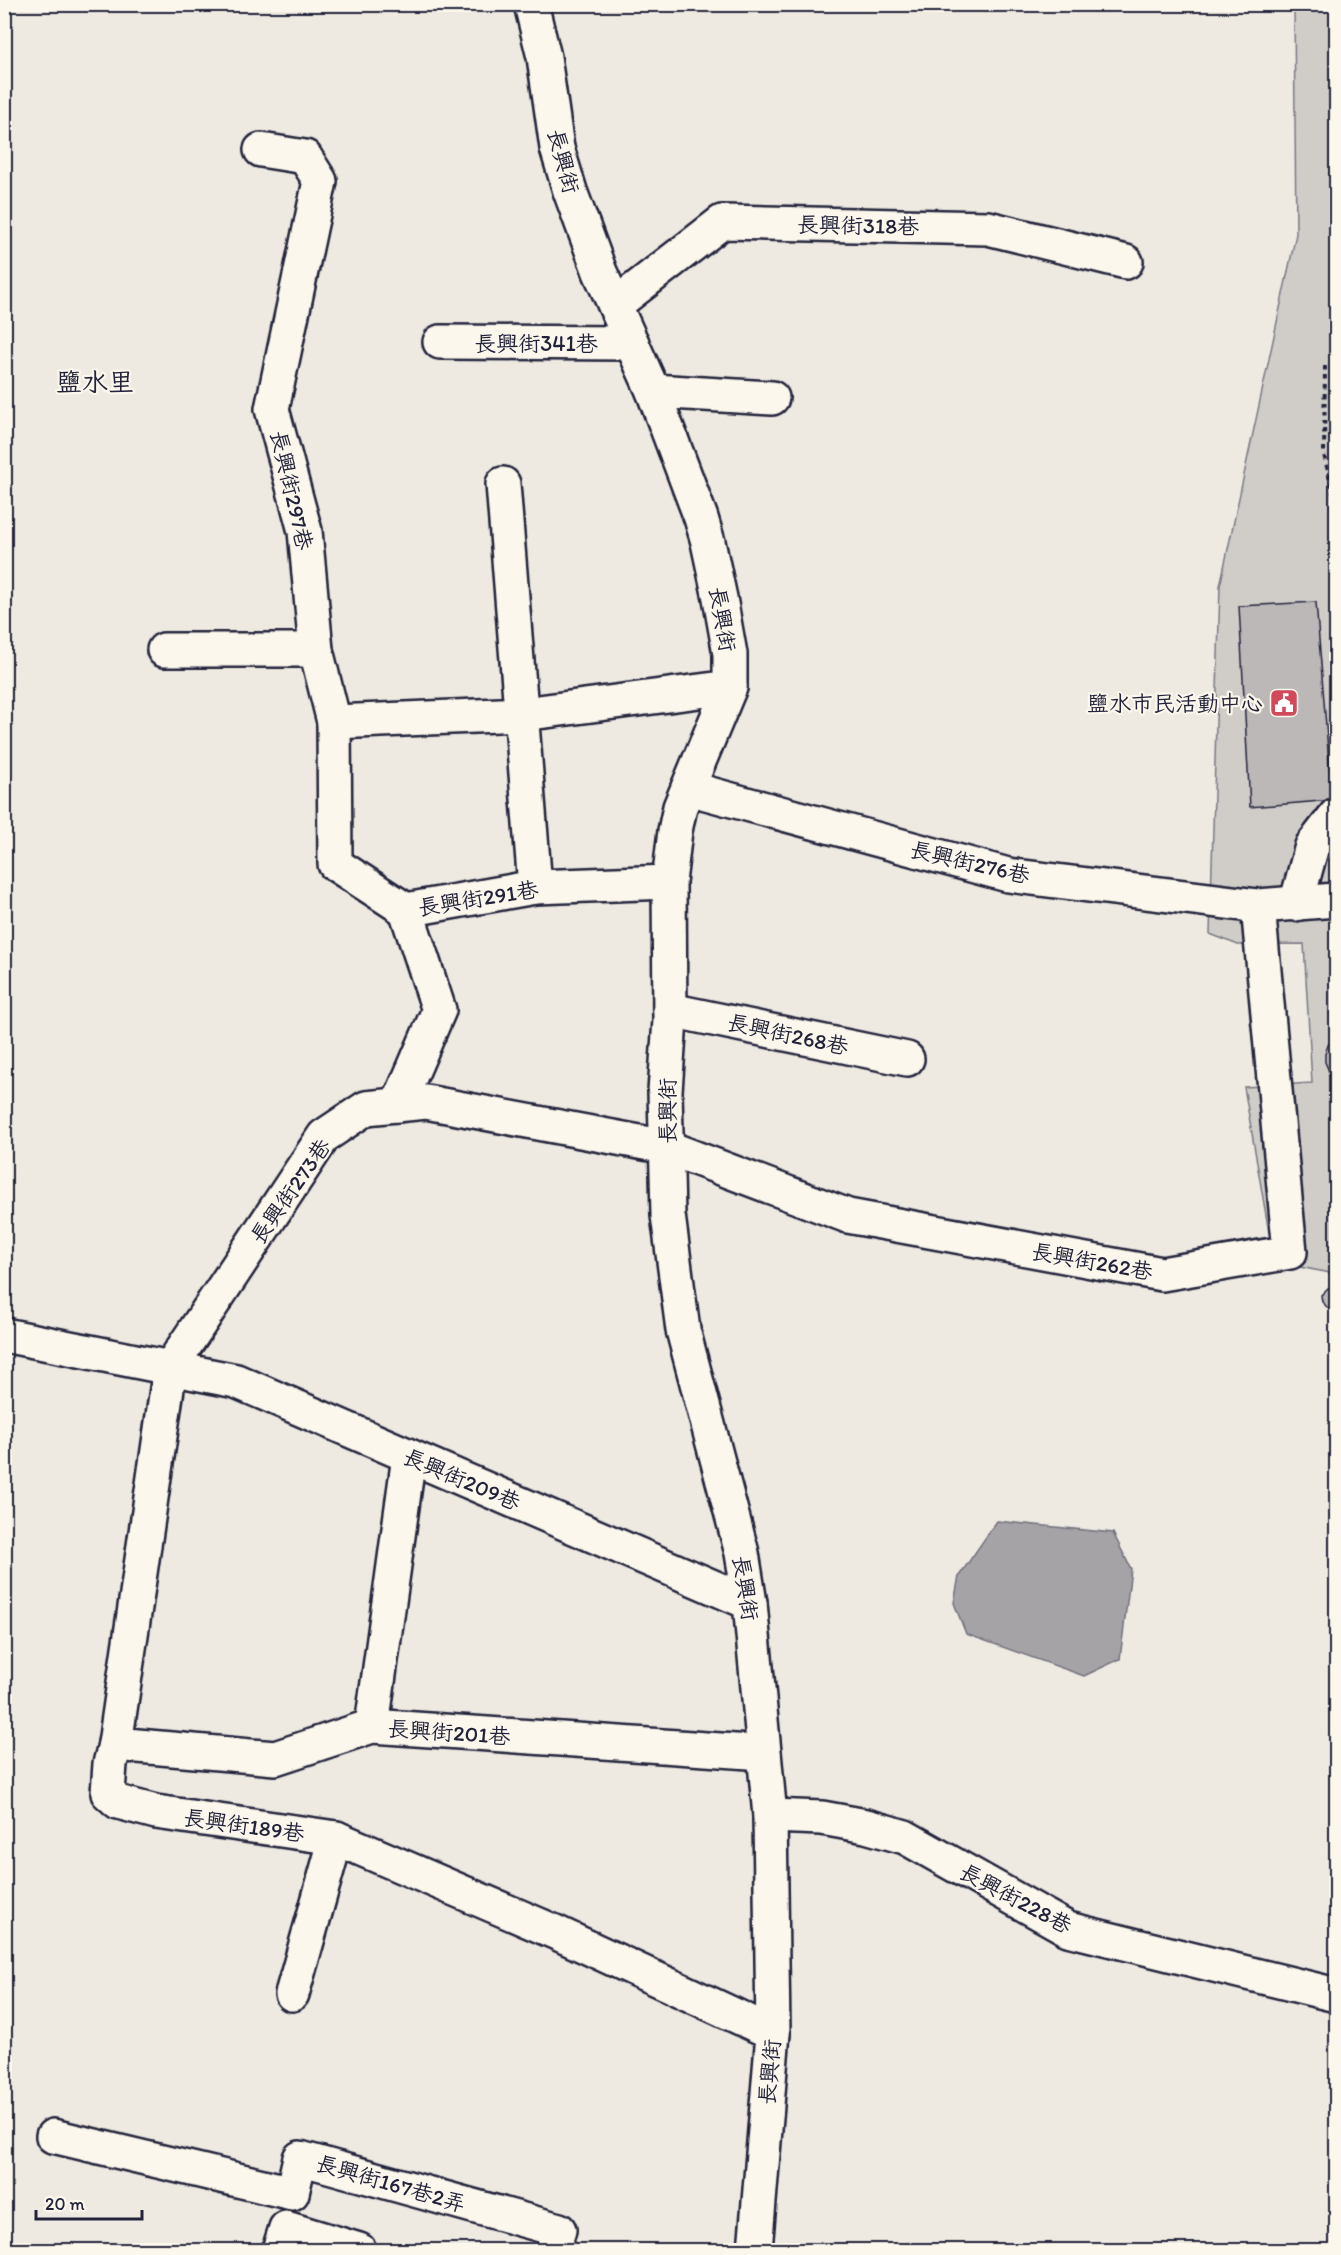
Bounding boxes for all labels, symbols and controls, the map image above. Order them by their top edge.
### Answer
street label: 長興街 [542,126,585,197]
street label: 長興街318巷 [797,211,919,240]
street label: 長興街341巷 [474,330,598,357]
district label: 鹽水里 [56,366,134,398]
street label: 長興街297巷 [265,428,318,553]
street label: 長興街 [703,584,742,654]
public building icon: 鹽水市民活動中心 [1268,687,1300,719]
place label: 鹽水市民活動中心 [1087,690,1263,717]
street label: 長興街276巷 [907,836,1032,889]
street label: 長興街291巷 [416,876,540,921]
street label: 長興街268巷 [725,1008,851,1061]
street label: 長興街 [654,1078,681,1144]
street label: 長興街273巷 [244,1133,337,1249]
street label: 長興街262巷 [1029,1238,1155,1285]
street label: 長興街209巷 [399,1443,524,1516]
street label: 長興街 [727,1553,764,1623]
street label: 長興街201巷 [387,1715,511,1750]
street label: 長興街189巷 [182,1804,306,1847]
street label: 長興街228巷 [955,1858,1076,1939]
street label: 長興街 [753,2038,786,2106]
street label: 長興街167巷2弄 [313,2149,469,2218]
scale bar [36,2183,142,2221]
text: 20 m [45,2193,85,2215]

